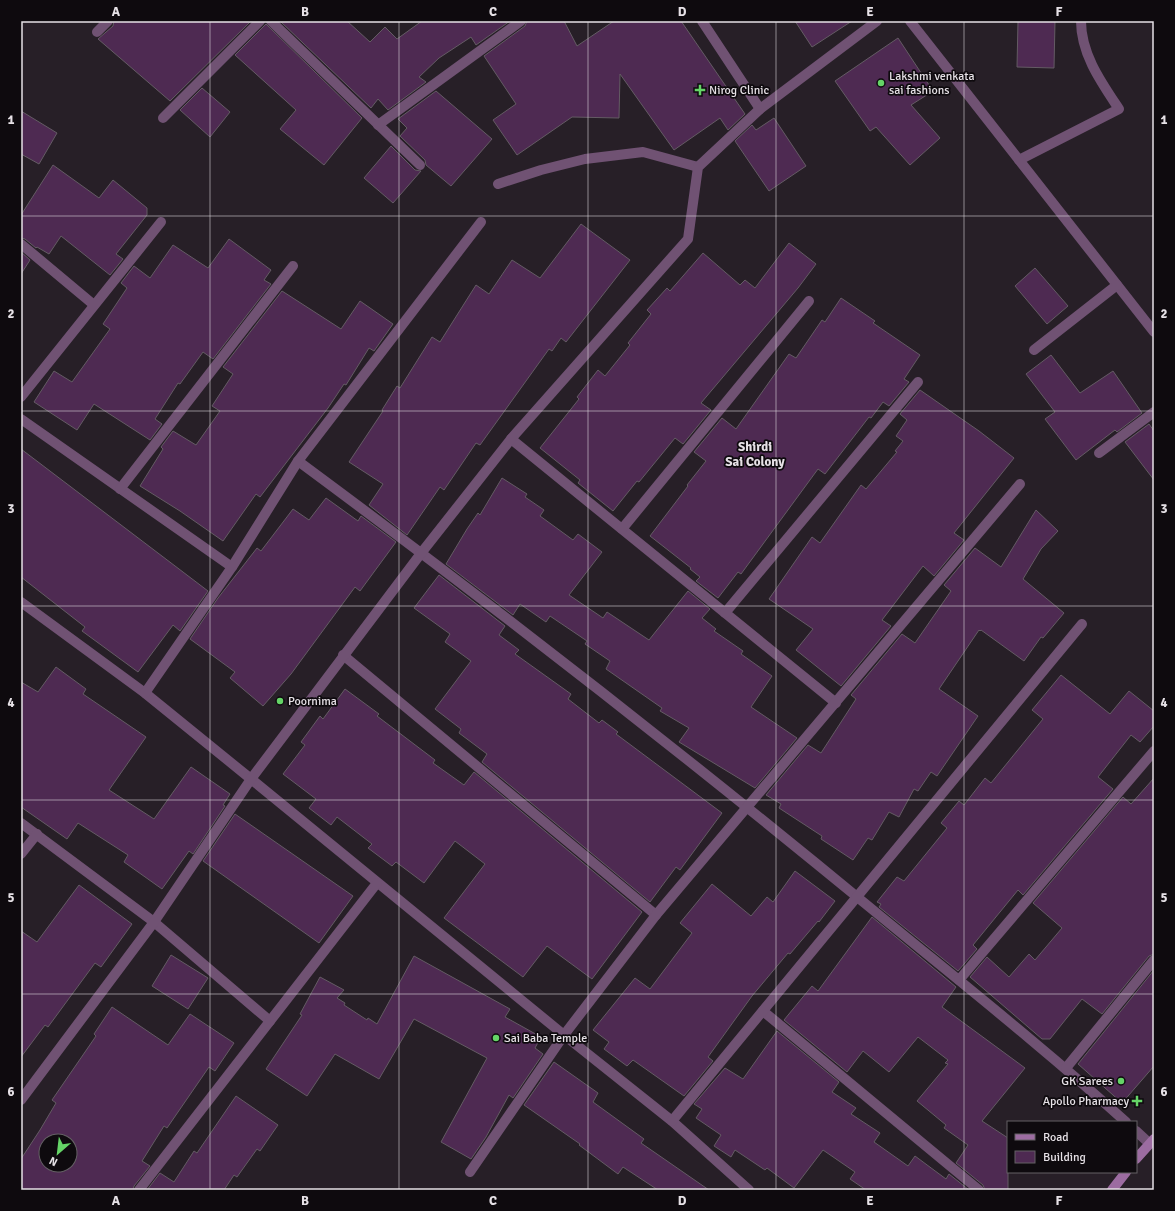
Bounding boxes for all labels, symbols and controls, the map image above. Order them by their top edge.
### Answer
text: A [112,4,121,20]
text: B [301,4,309,20]
text: C [489,4,497,20]
text: D [678,4,687,20]
text: E [866,4,874,20]
text: F [1056,4,1063,20]
place label: Lakshmi venkata sai fashions [889,69,975,98]
marker: Lakshmi venkata sai fashions [876,78,886,88]
place label: Nirog Clinic [709,83,770,98]
marker: Nirog Clinic [694,84,706,96]
text: 1 [7,112,15,128]
text: 1 [1160,112,1168,128]
text: 2 [7,306,15,322]
text: 2 [1160,306,1168,322]
district label: Shirdi Sai Colony [725,439,785,470]
text: 3 [7,501,15,517]
text: 3 [1160,501,1168,517]
place label: Poornima [288,694,337,709]
text: 4 [7,695,15,711]
text: 4 [1160,695,1168,711]
marker: Poornima [275,696,285,706]
text: 5 [7,890,15,906]
text: 5 [1160,890,1168,906]
place label: Sai Baba Temple [504,1031,587,1046]
marker: Sai Baba Temple [491,1033,501,1043]
place label: GK Sarees [1061,1074,1113,1089]
marker: GK Sarees [1116,1076,1126,1086]
text: 6 [7,1084,15,1100]
text: 6 [1160,1084,1168,1100]
place label: Apollo Pharmacy [1043,1094,1129,1109]
marker: Apollo Pharmacy [1132,1096,1142,1106]
legend [1007,1121,1137,1173]
text: Road [1043,1130,1069,1145]
north arrow [38,1133,78,1173]
text: Building [1043,1150,1086,1165]
text: N [47,1154,60,1169]
text: A [112,1193,121,1209]
text: B [301,1193,309,1209]
text: C [489,1193,497,1209]
text: D [678,1193,687,1209]
text: E [866,1193,874,1209]
text: F [1056,1193,1063,1209]

